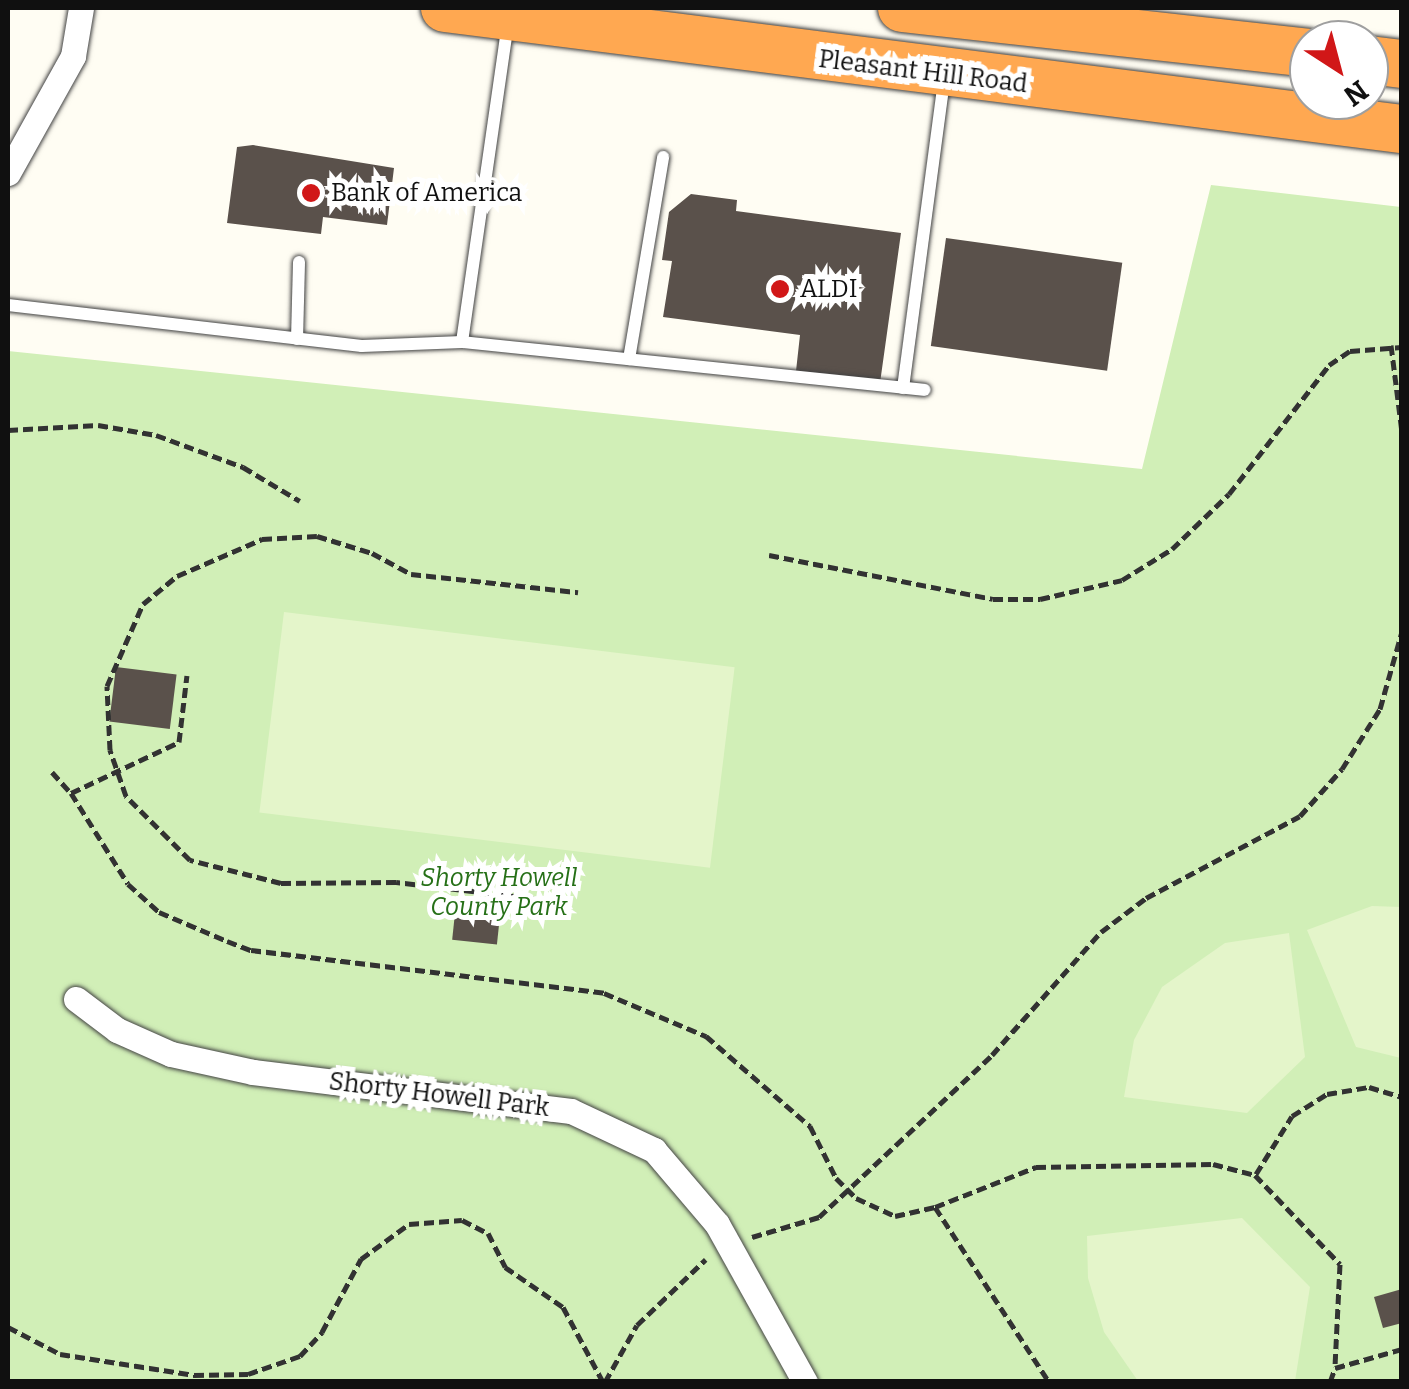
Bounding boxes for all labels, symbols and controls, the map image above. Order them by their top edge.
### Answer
north arrow [1289,20,1389,120]
street label: Pleasant Hill Road [817,44,1029,100]
text: N [1337,73,1374,113]
place label: Bank of America [331,178,522,208]
marker: Bank of America [300,182,322,204]
place label: ALDI [800,274,858,304]
marker: ALDI [769,278,791,300]
park label: Shorty Howell County Park [421,864,577,923]
street label: Shorty Howell Park [327,1067,551,1123]

